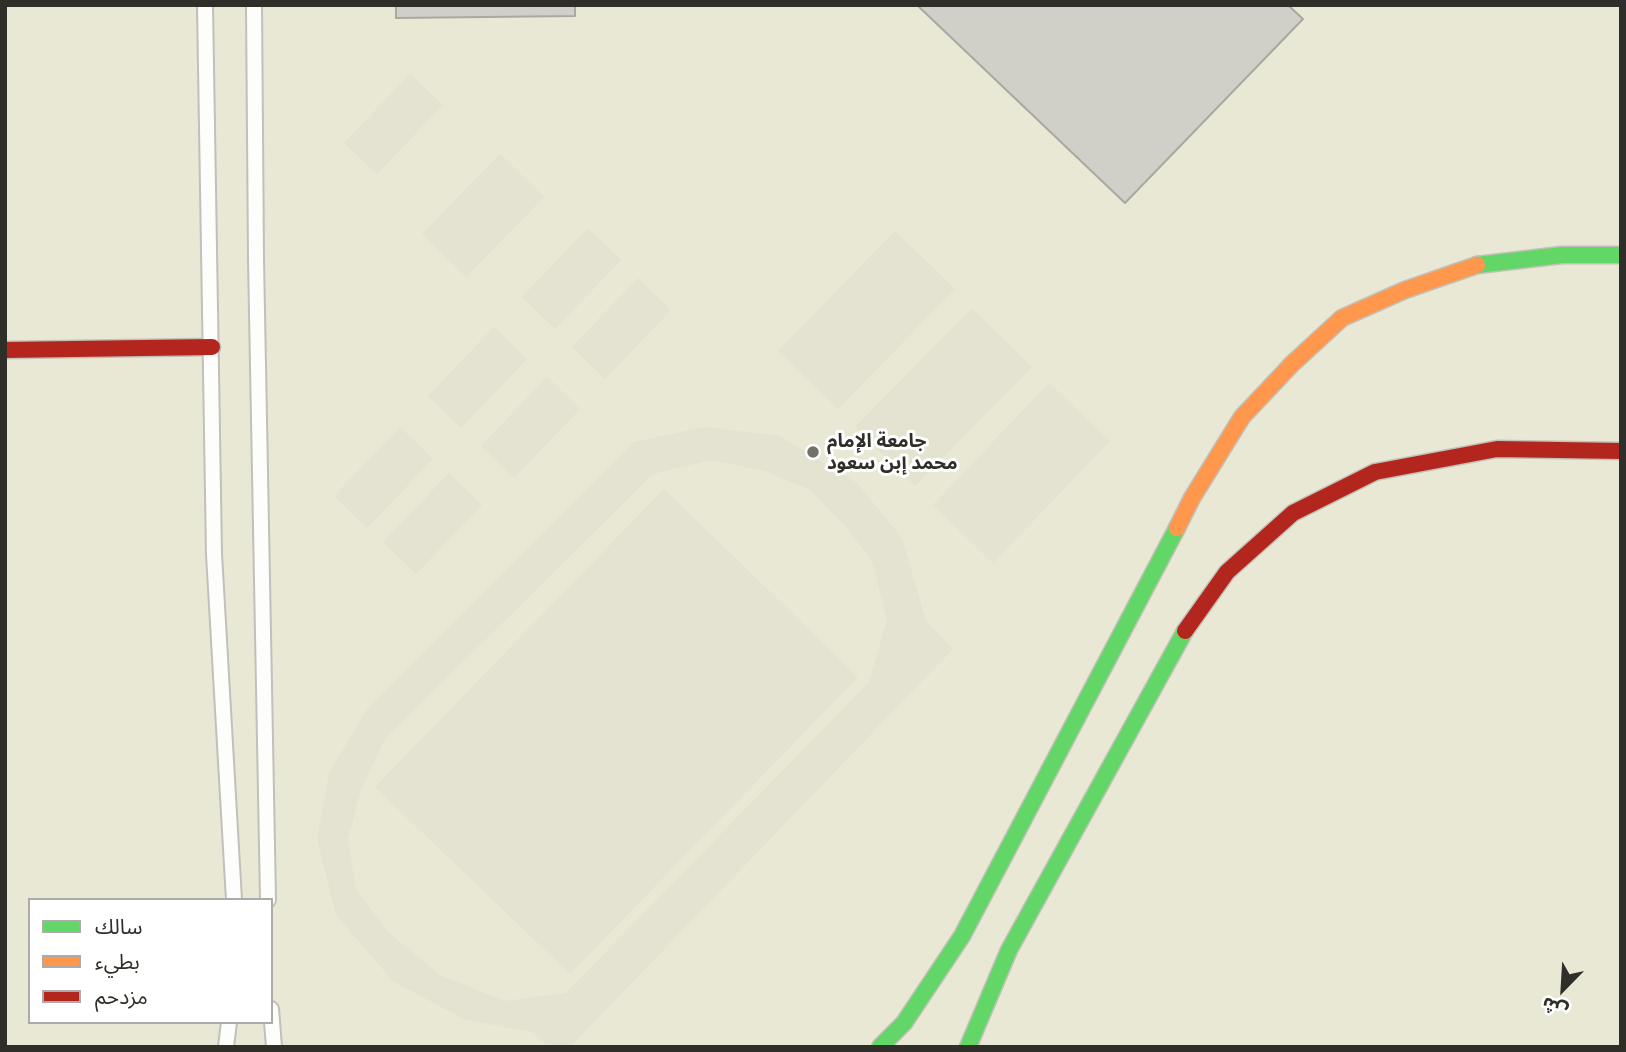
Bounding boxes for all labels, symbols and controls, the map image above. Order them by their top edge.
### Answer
place label: جامعة الإمام محمد إبن سعود [827,430,957,474]
marker: جامعة الإمام محمد إبن سعود [805,444,821,460]
legend [28,898,273,1024]
text: سالك [95,913,142,939]
text: بطيء [95,948,140,974]
north arrow [1528,954,1598,1024]
text: مزدحم [95,983,148,1009]
text: ش [1538,993,1571,1024]

